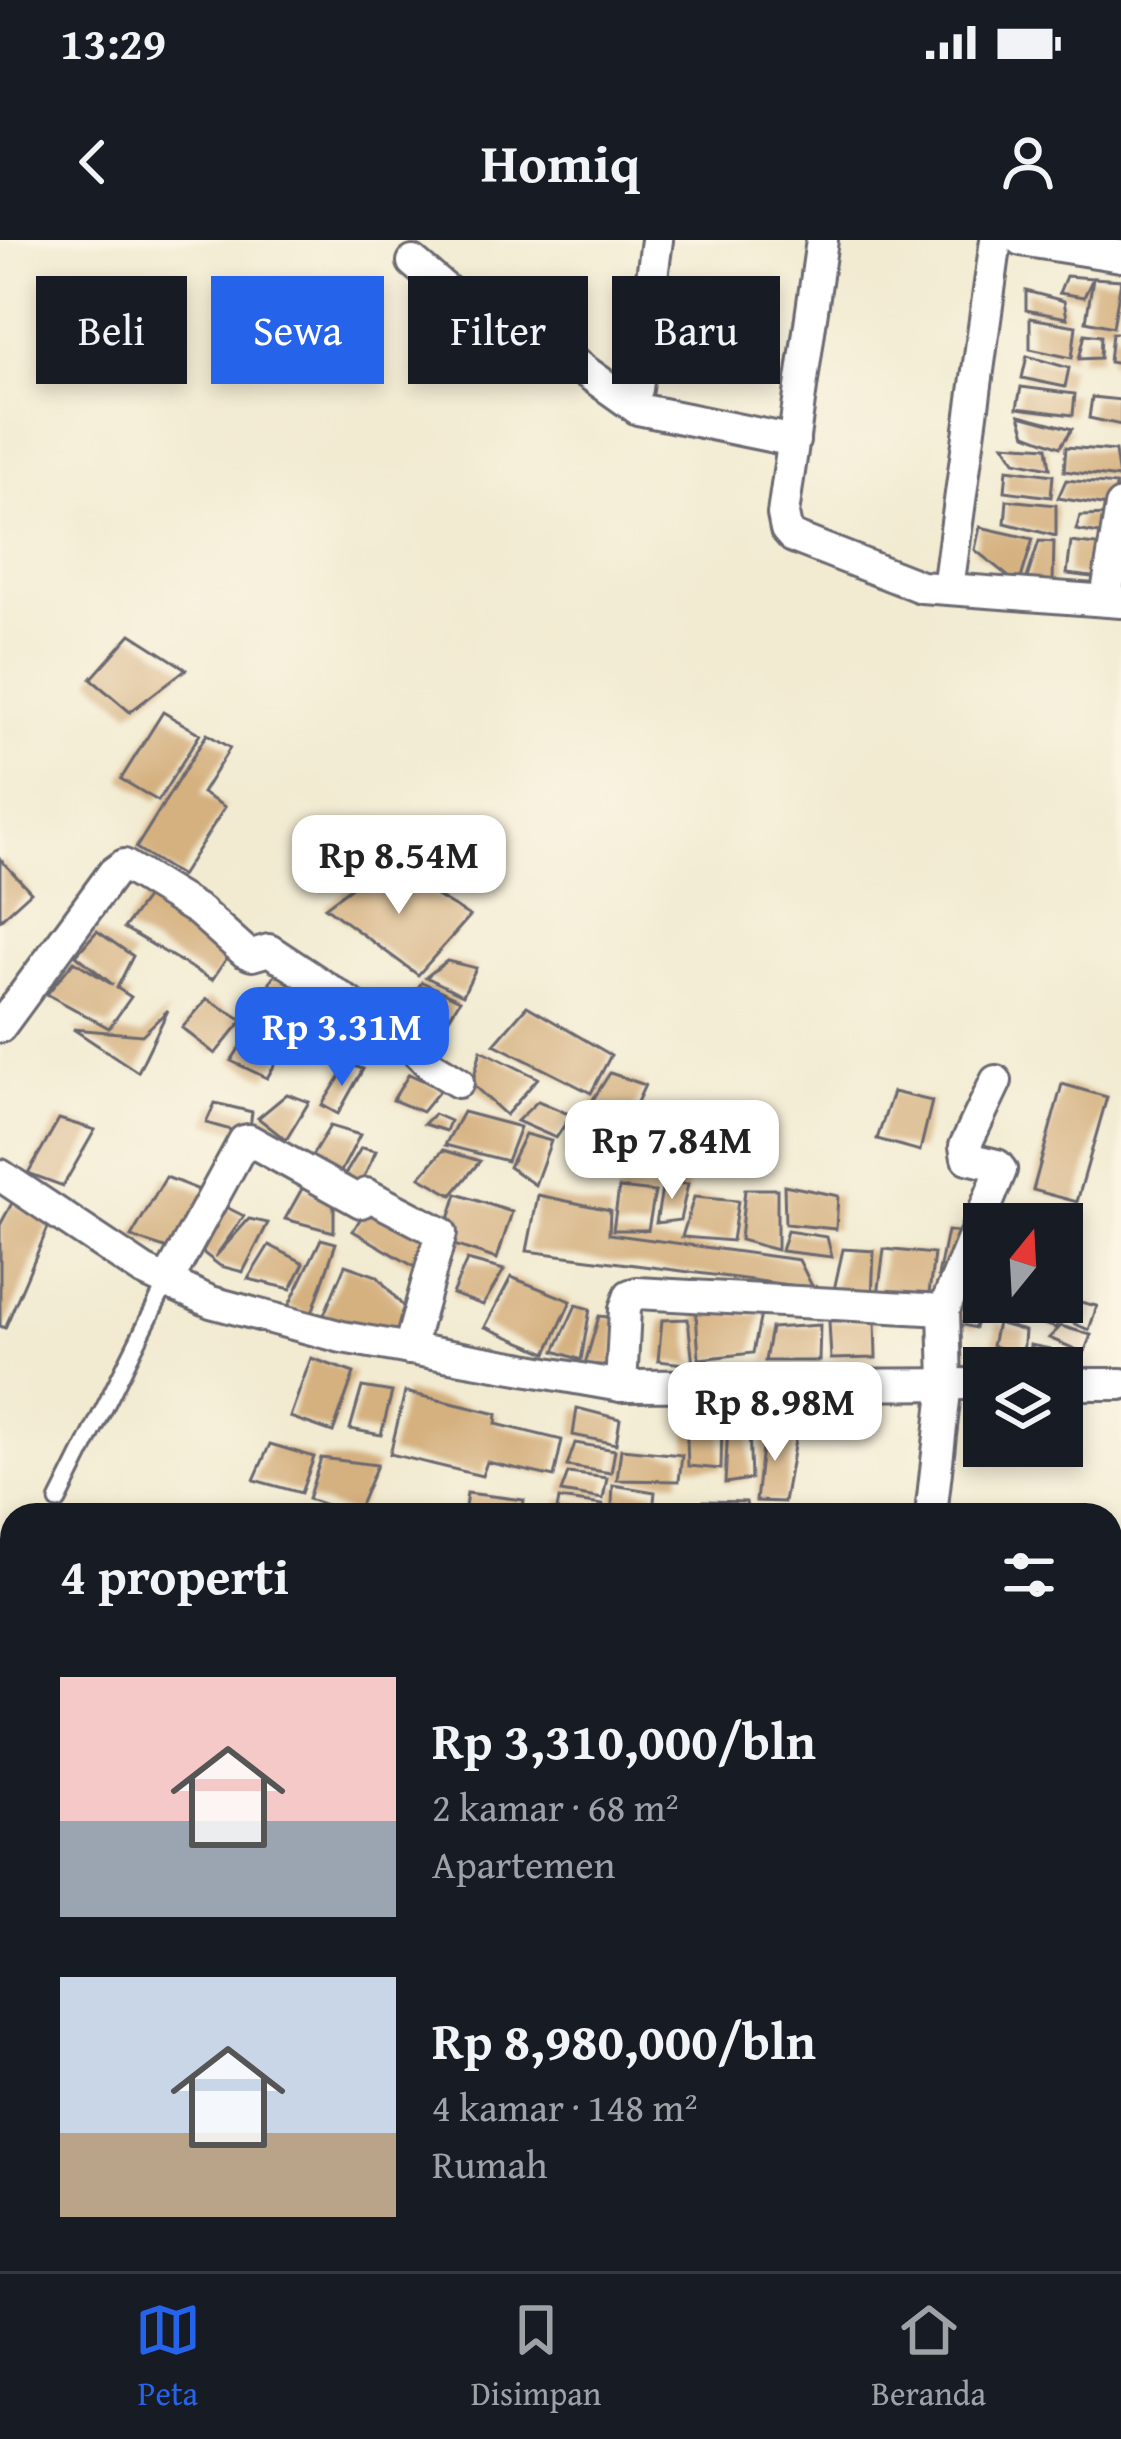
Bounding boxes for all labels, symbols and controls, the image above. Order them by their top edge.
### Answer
text: 13:29 [60,10,166,75]
text: Homiq [481,123,640,202]
icon: back [60,129,126,195]
icon: person [995,129,1061,195]
chip: Beli [36,276,187,384]
chip: Sewa [211,276,384,384]
chip: Filter [408,276,588,384]
chip: Baru [612,276,780,384]
pin: Rp 8.54M [275,815,523,917]
text: Rp 8.54M [319,825,479,882]
pin: Rp 3.31M [218,987,466,1089]
text: Rp 3.31M [262,997,422,1054]
pin: Rp 7.84M [548,1100,796,1202]
text: Rp 7.84M [592,1110,752,1167]
north arrow [963,1203,1083,1323]
map controls [963,1203,1083,1467]
button: layers [963,1347,1083,1467]
pin: Rp 8.98M [651,1362,899,1464]
text: Rp 8.98M [695,1372,855,1429]
text: 4 properti [60,1538,289,1613]
icon: filters [996,1542,1062,1608]
text: Rp 3,310,000/bln [432,1703,816,1778]
icon: home [156,1725,300,1869]
text: 2 kamar · 68 m² [432,1778,679,1835]
text: Apartemen [432,1835,615,1892]
text: Rp 8,980,000/bln [432,2003,816,2078]
icon: home [156,2025,300,2169]
text: 4 kamar · 148 m² [432,2078,698,2135]
text: Rumah [432,2135,548,2192]
tab: Peta [135,2297,201,2417]
tab: Disimpan [471,2297,601,2417]
tab: Beranda [871,2297,986,2417]

